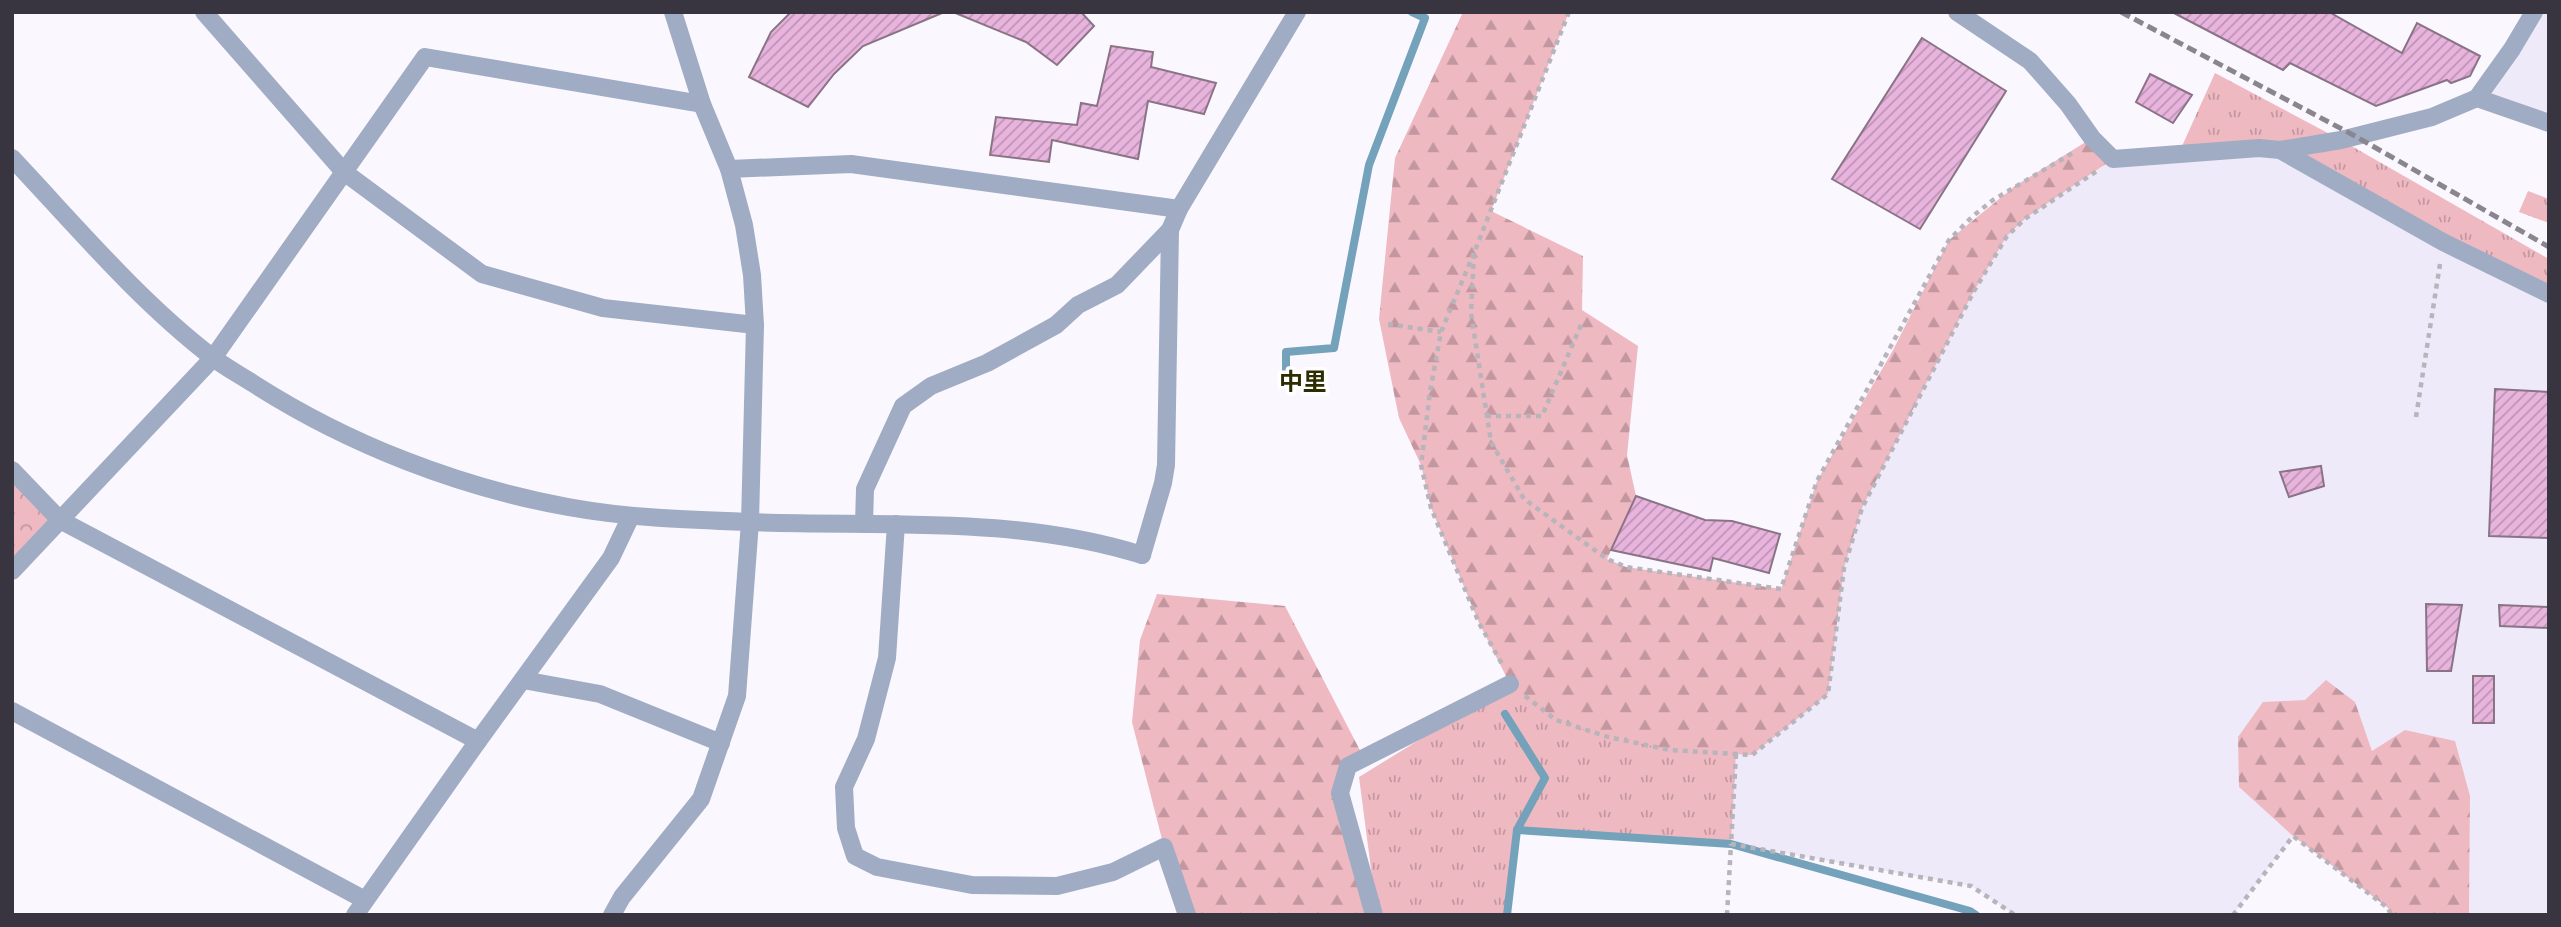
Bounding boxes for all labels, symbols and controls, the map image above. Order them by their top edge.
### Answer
district label: 中里 [1279,366,1327,397]

